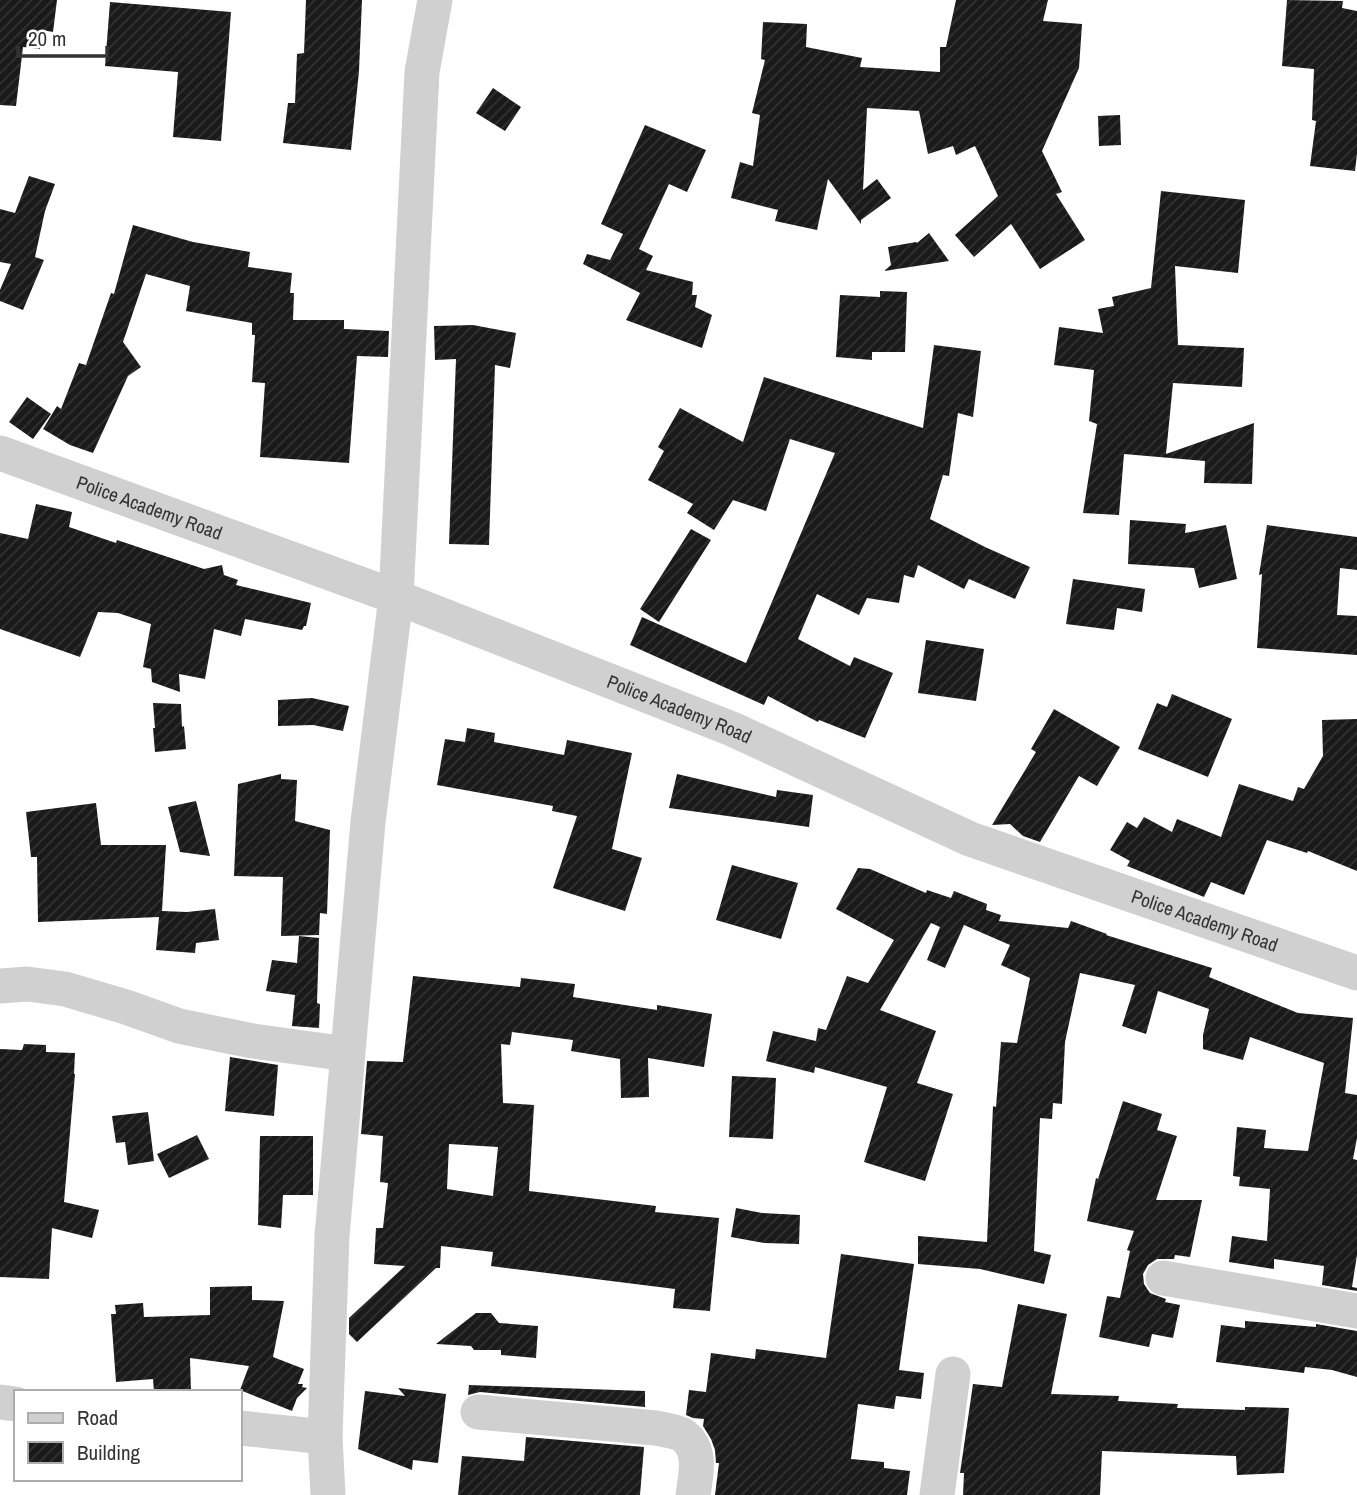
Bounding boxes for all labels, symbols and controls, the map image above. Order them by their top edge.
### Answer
scale bar [18,14,107,58]
text: 20 m [28,24,66,53]
street label: Police Academy Road [73,469,226,546]
street label: Police Academy Road [603,668,756,749]
street label: Police Academy Road [1128,883,1282,958]
legend [14,1390,242,1481]
text: Road [77,1403,118,1432]
text: Building [77,1438,141,1467]

